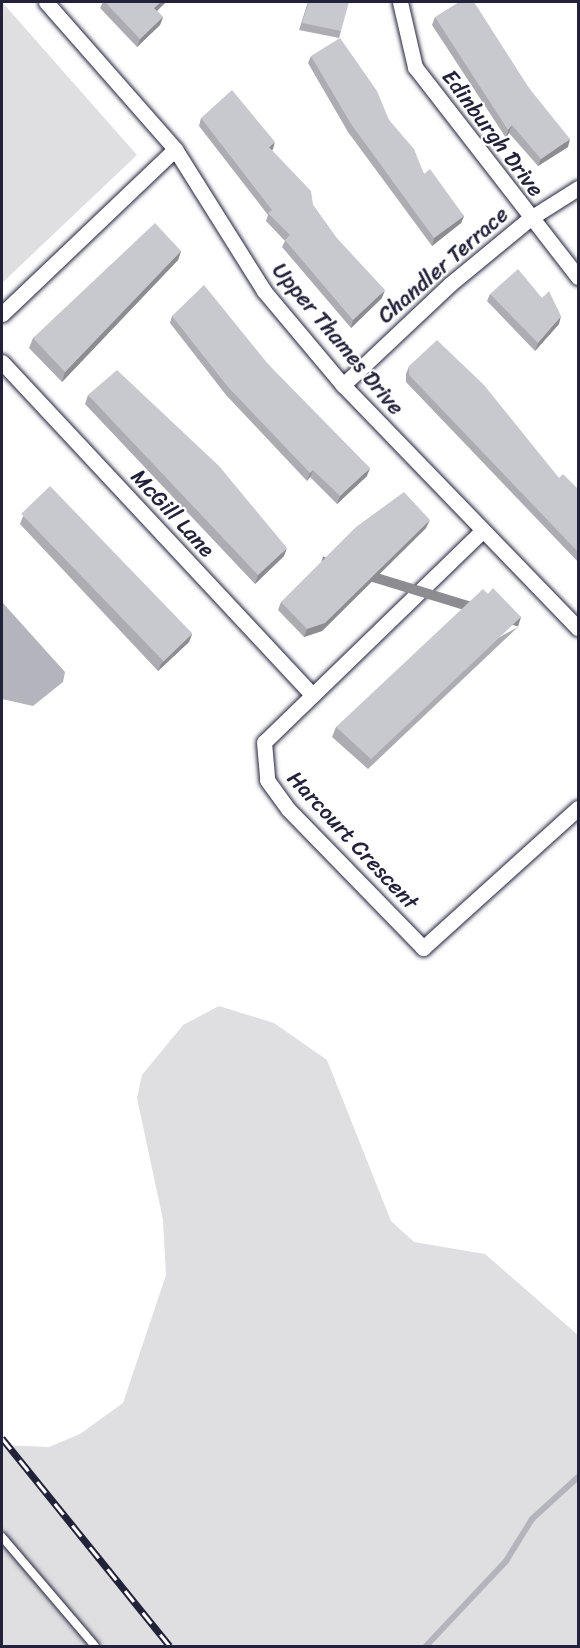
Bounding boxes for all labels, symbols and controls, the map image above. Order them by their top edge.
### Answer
street label: Edinburgh Drive [437,64,549,202]
street label: Chandler Terrace [372,201,514,329]
street label: Upper Thames Drive [266,257,410,421]
street label: McGill Lane [125,463,221,563]
street label: Harcourt Crescent [281,764,425,916]

